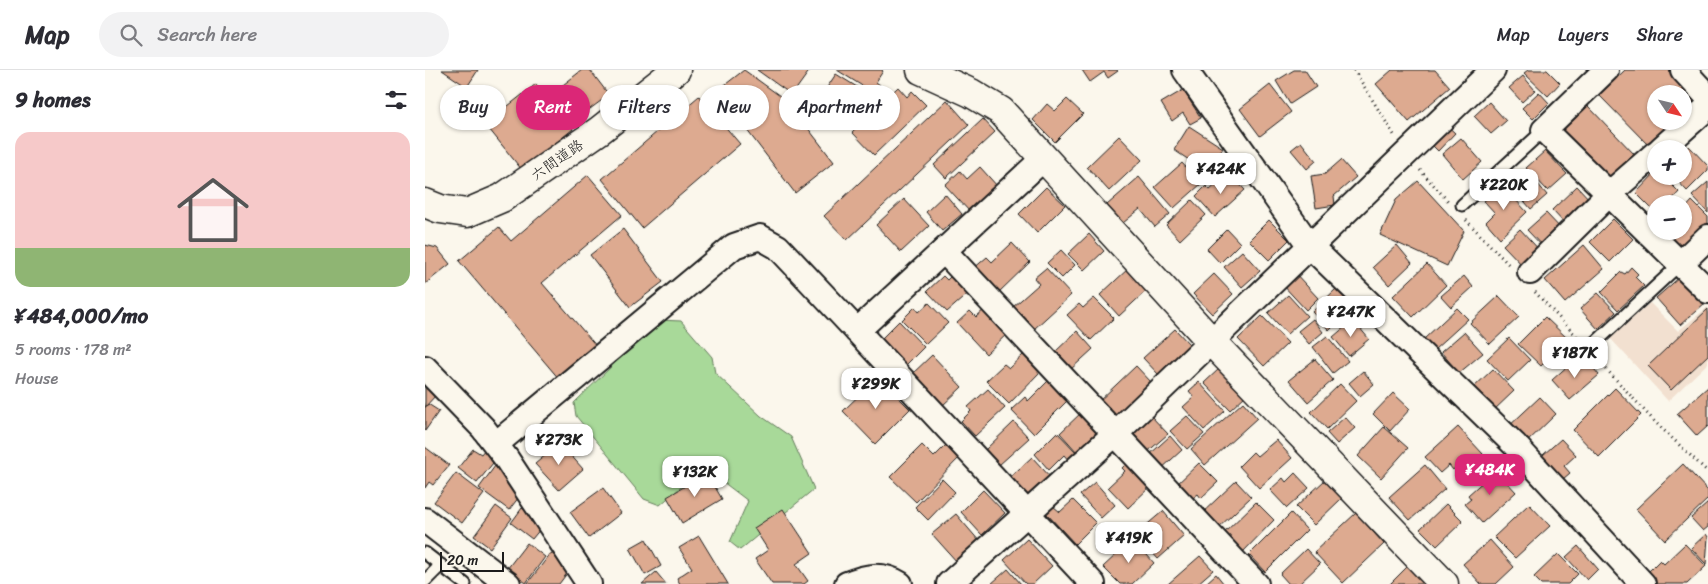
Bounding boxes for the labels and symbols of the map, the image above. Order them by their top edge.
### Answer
north arrow [1647,85,1693,130]
street label: 六間道路 [525,132,589,188]
pin: ¥424K [1186,152,1256,195]
pin: ¥220K [1469,168,1539,211]
pin: ¥247K [1316,296,1386,338]
pin: ¥187K [1540,336,1610,379]
pin: ¥299K [841,368,911,410]
pin: ¥273K [524,424,594,466]
pin: ¥484K [1455,454,1525,496]
pin: ¥132K [660,456,730,498]
pin: ¥419K [1094,522,1164,564]
scale bar [440,549,504,572]

